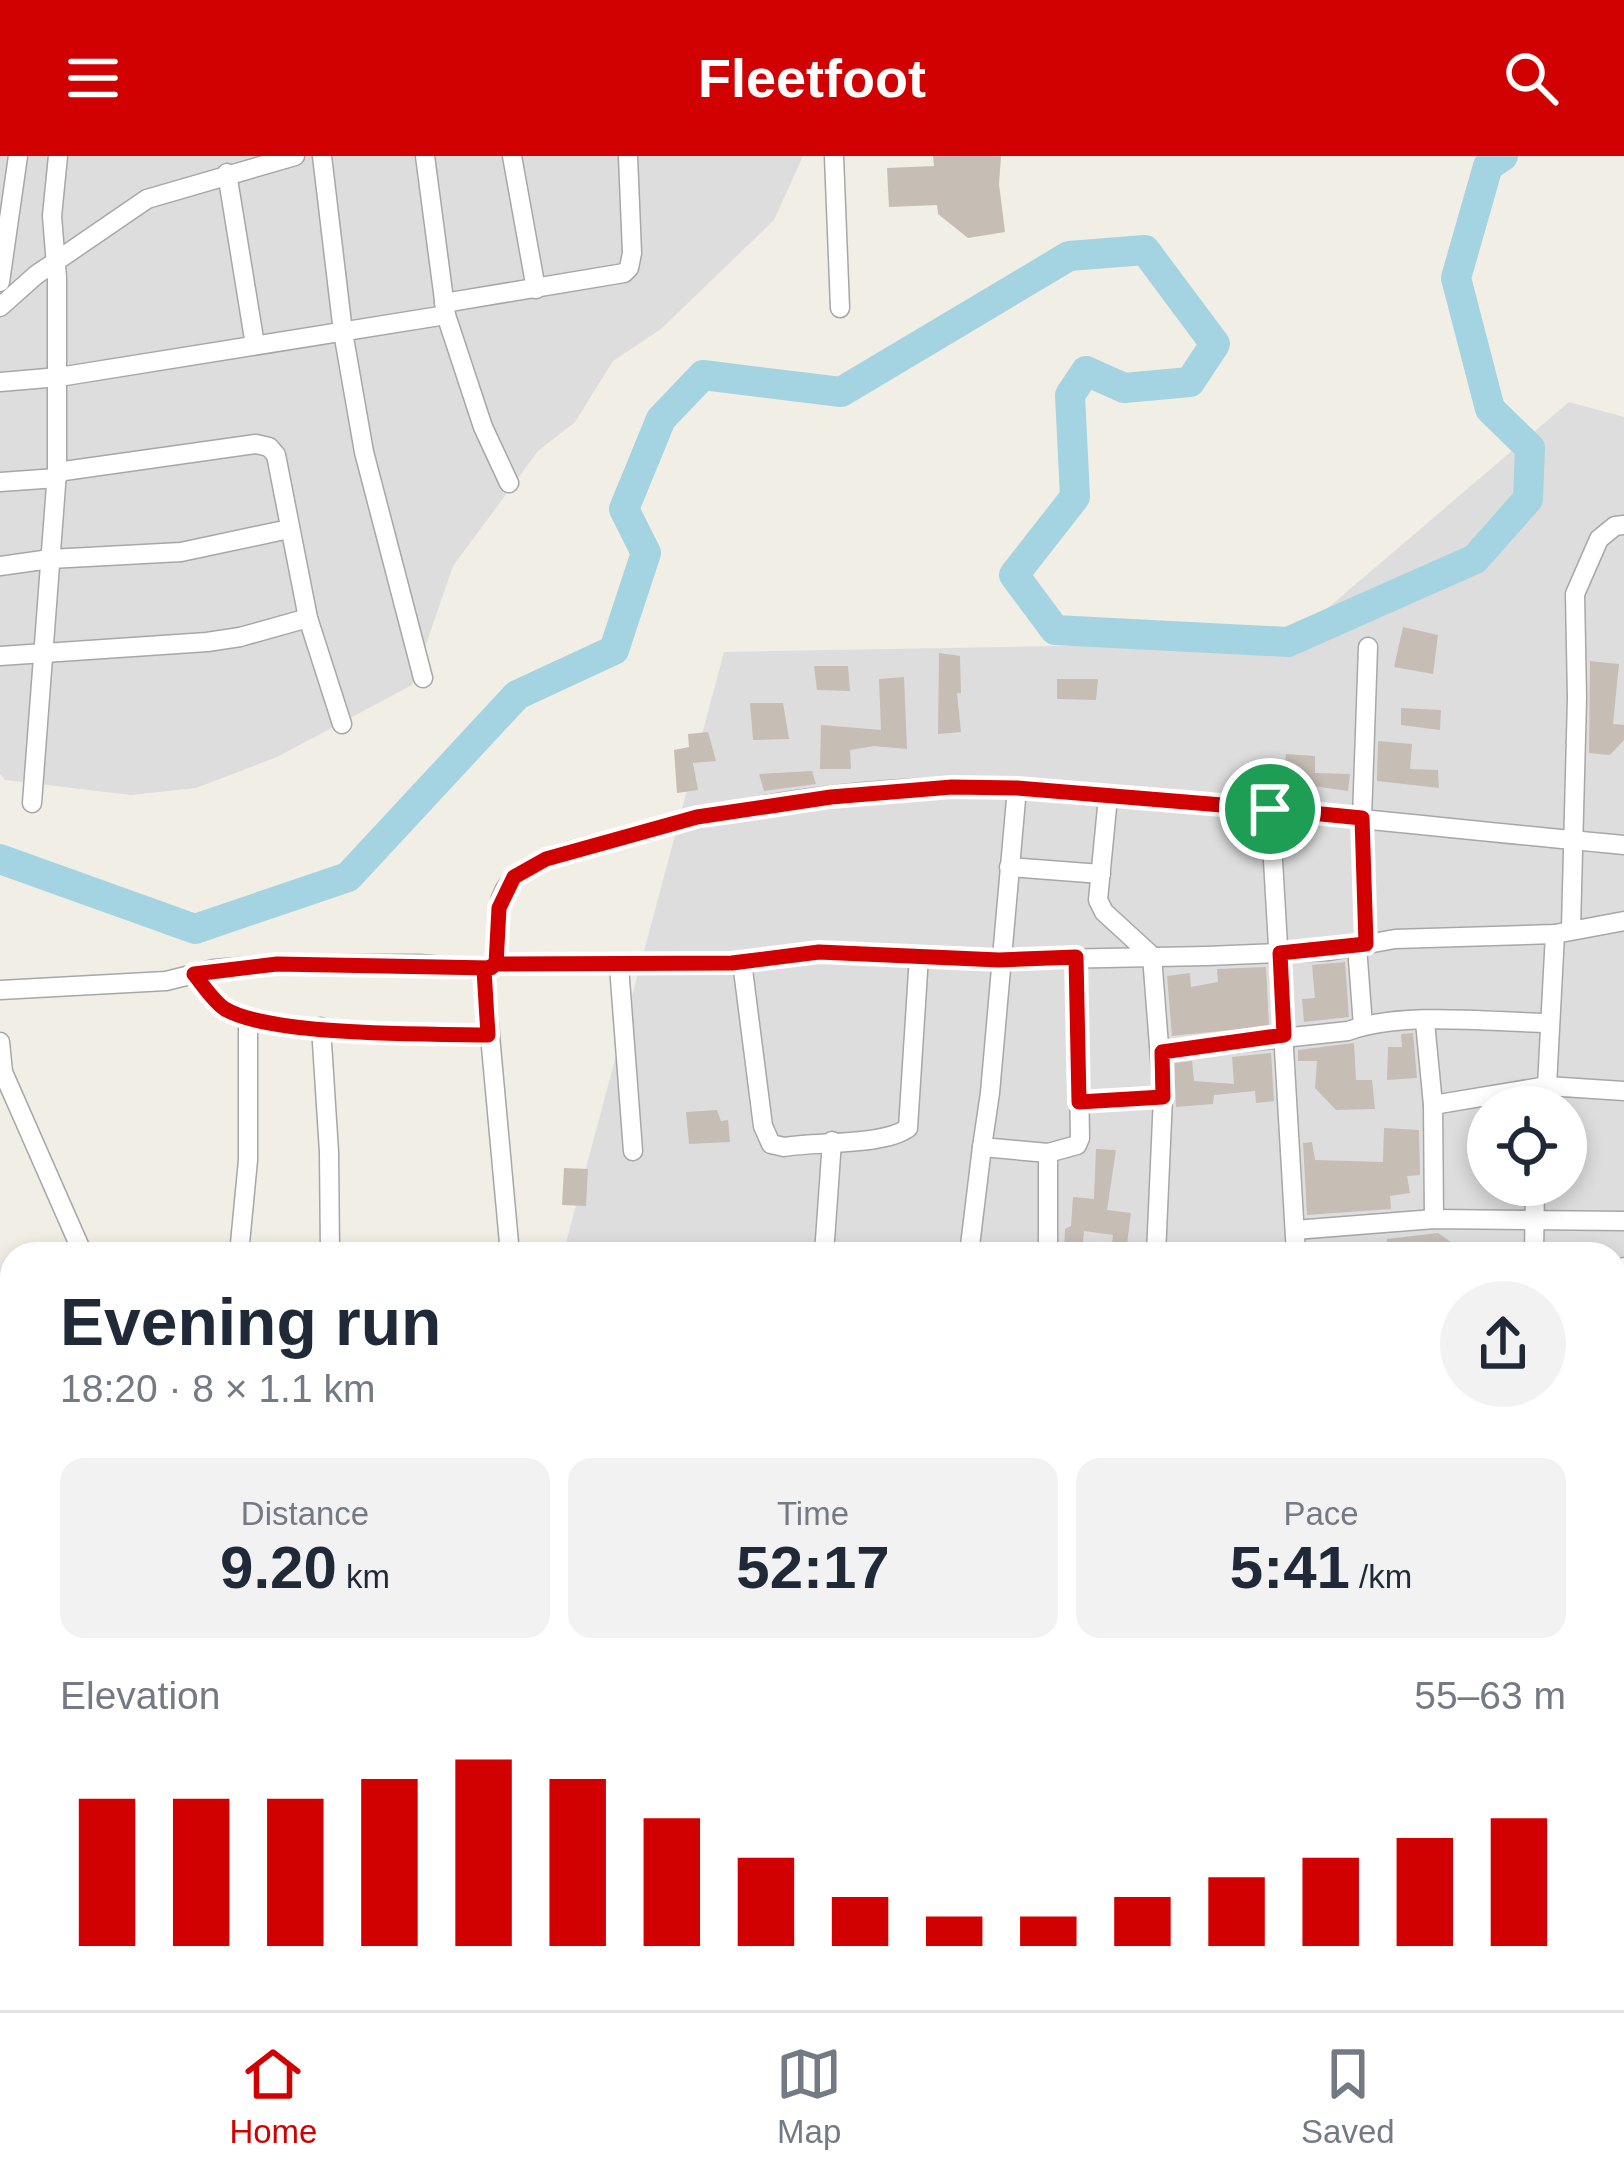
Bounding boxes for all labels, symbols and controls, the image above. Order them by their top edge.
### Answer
icon: menu [60,45,126,111]
icon: search [1498,45,1564,111]
text: Fleetfoot [698,48,926,108]
pin [1219,758,1321,860]
icon: arrive [1237,776,1303,842]
map controls [1467,1086,1587,1206]
button: locate [1467,1086,1587,1206]
button: share [1440,1281,1566,1407]
text: Evening run [60,1285,441,1359]
text: 18:20 · 8 × 1.1 km [60,1367,375,1410]
text: Distance [241,1495,369,1532]
text: Time [777,1495,849,1532]
text: Pace [1283,1495,1359,1532]
text: 9.20 [220,1534,337,1601]
text: 52:17 [736,1534,890,1601]
text: 5:41 [1230,1534,1350,1601]
text: km [337,1558,390,1595]
text: /km [1350,1558,1412,1595]
text: Elevation [60,1674,220,1717]
text: 55–63 m [1414,1674,1566,1717]
tab: Home [229,2041,317,2151]
tab: Map [776,2041,842,2151]
tab: Saved [1301,2041,1395,2151]

